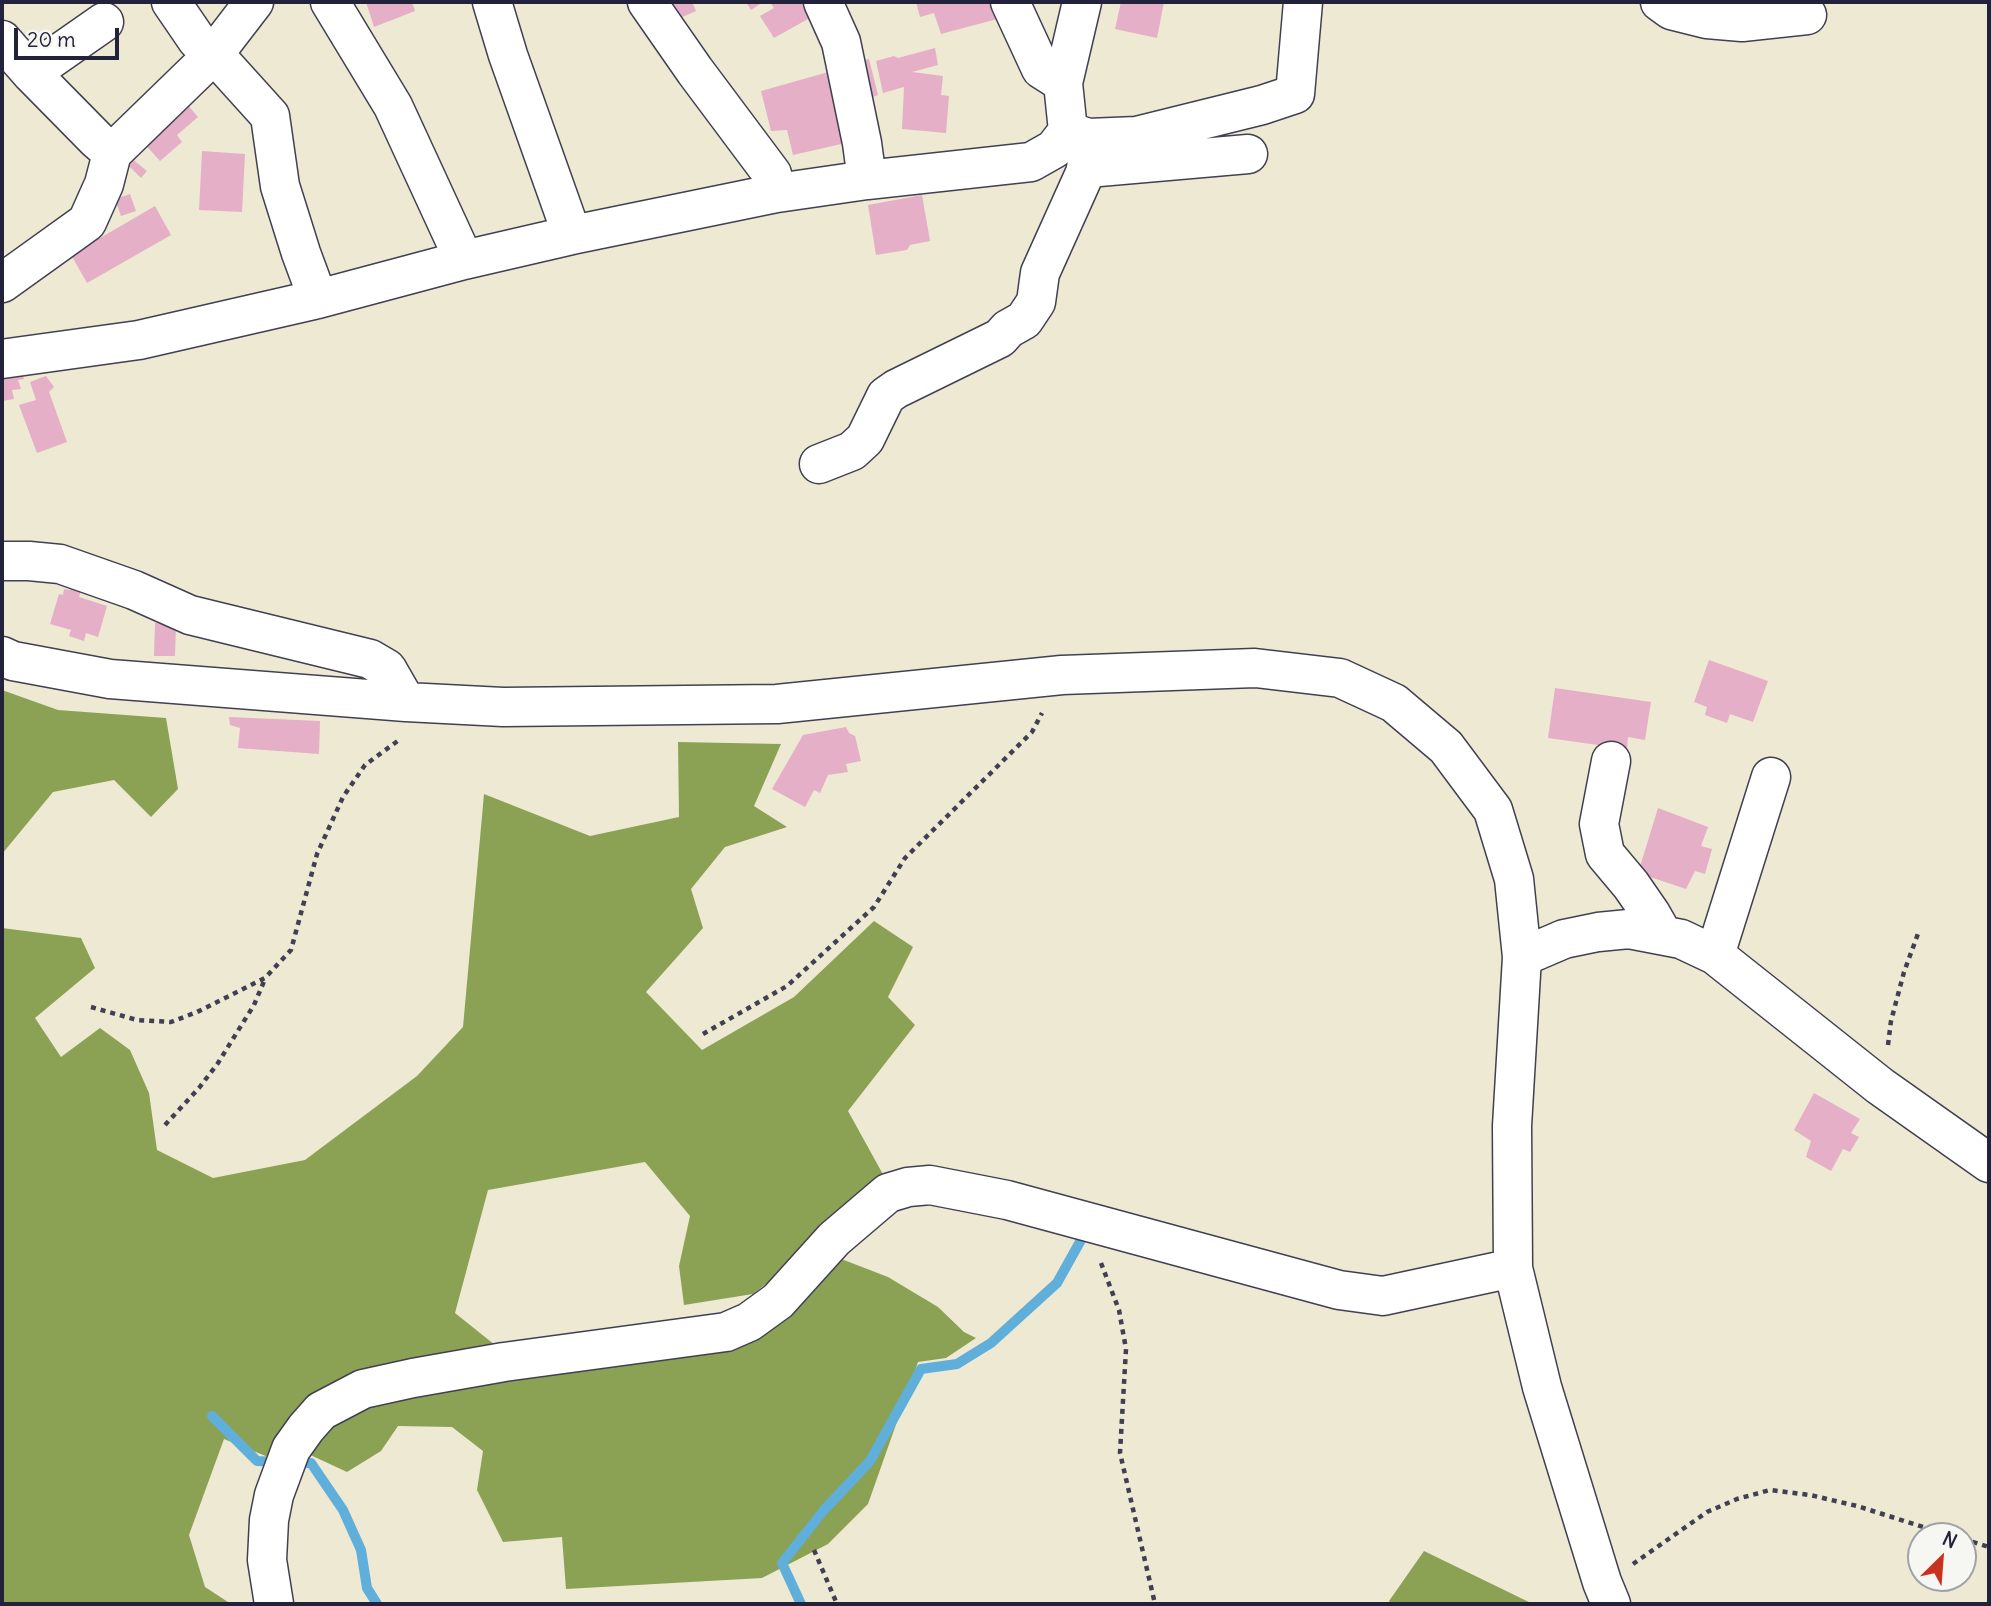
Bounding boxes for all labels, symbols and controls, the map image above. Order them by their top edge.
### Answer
scale bar [18,14,122,58]
text: 20 m [27,26,76,53]
north arrow [1907,1522,1977,1592]
text: N [1939,1526,1961,1553]

